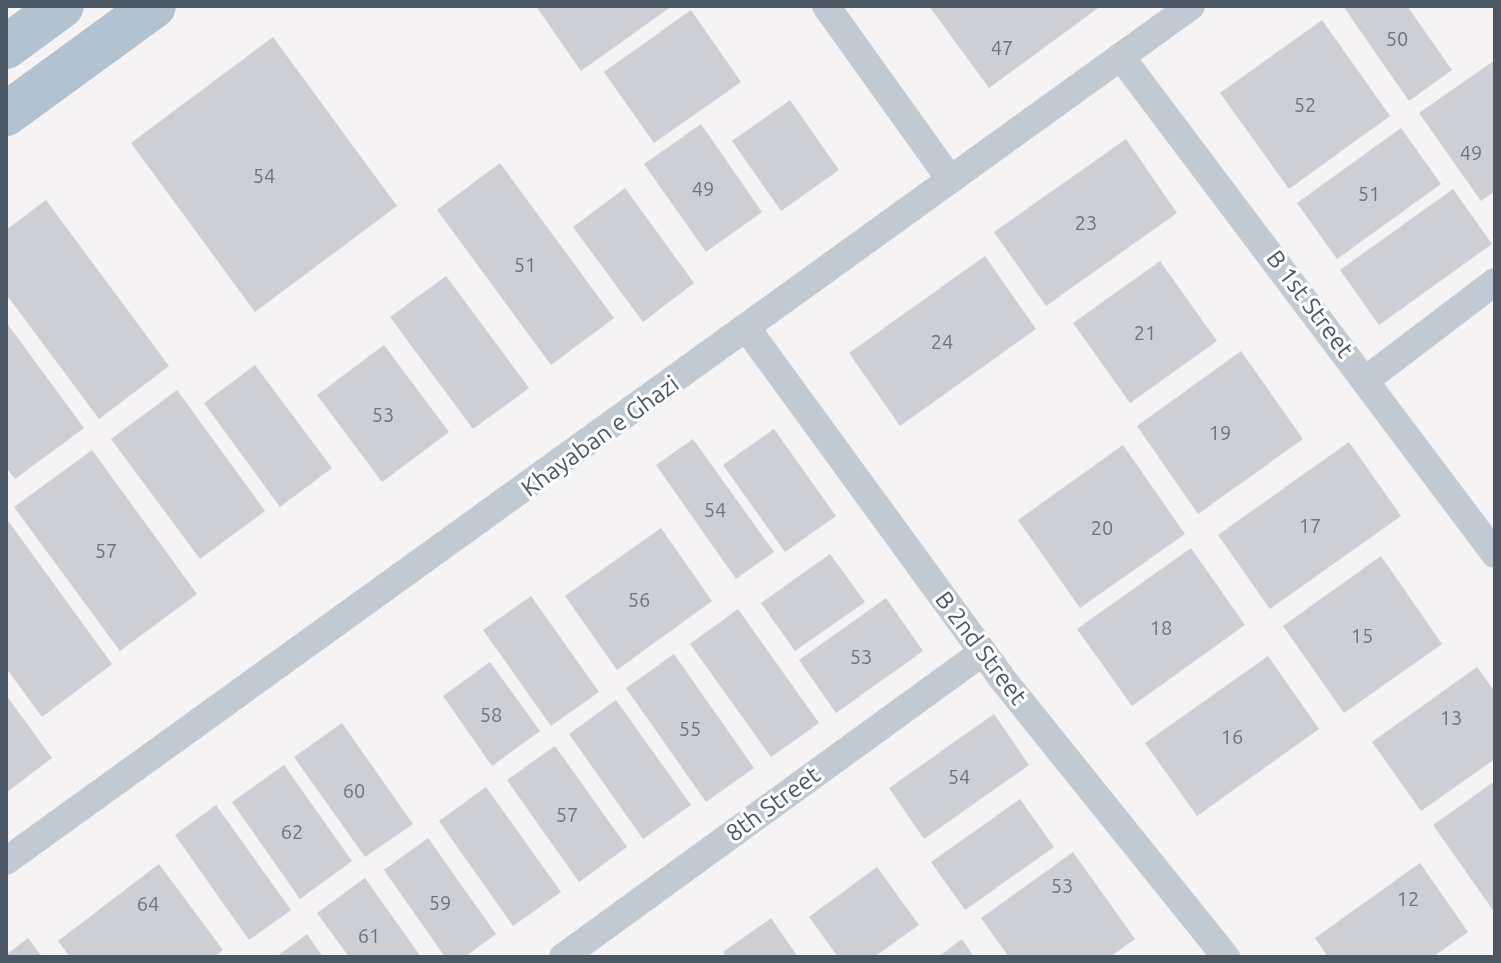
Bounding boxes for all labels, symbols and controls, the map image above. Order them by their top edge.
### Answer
house number: 50 [1386,26,1408,50]
house number: 47 [991,35,1013,59]
house number: 52 [1294,92,1316,116]
house number: 49 [1460,140,1482,164]
house number: 54 [253,163,275,187]
house number: 49 [692,176,714,200]
house number: 51 [1358,181,1380,205]
house number: 23 [1075,210,1097,234]
street label: B 1st Street [1260,245,1360,363]
house number: 51 [514,252,536,276]
house number: 21 [1134,320,1156,344]
house number: 24 [931,329,953,353]
street label: Khayaban e Ghazi [516,369,684,503]
house number: 53 [372,402,394,426]
house number: 19 [1209,420,1231,444]
house number: 54 [704,497,726,521]
house number: 17 [1299,513,1321,537]
house number: 20 [1091,515,1113,539]
house number: 57 [95,538,117,562]
street label: B 2nd Street [929,586,1033,710]
house number: 56 [628,587,650,611]
house number: 18 [1150,615,1172,639]
house number: 15 [1351,623,1373,647]
house number: 53 [850,644,872,668]
house number: 58 [480,702,502,726]
house number: 13 [1440,705,1462,729]
house number: 55 [679,716,701,740]
house number: 16 [1221,724,1243,748]
street label: 8th Street [720,760,826,848]
house number: 54 [948,764,970,788]
house number: 60 [343,778,365,802]
house number: 57 [556,802,578,826]
house number: 62 [281,819,303,843]
house number: 53 [1051,873,1073,897]
house number: 12 [1397,886,1419,910]
house number: 59 [429,890,451,914]
house number: 64 [137,891,159,915]
house number: 61 [358,923,380,947]

